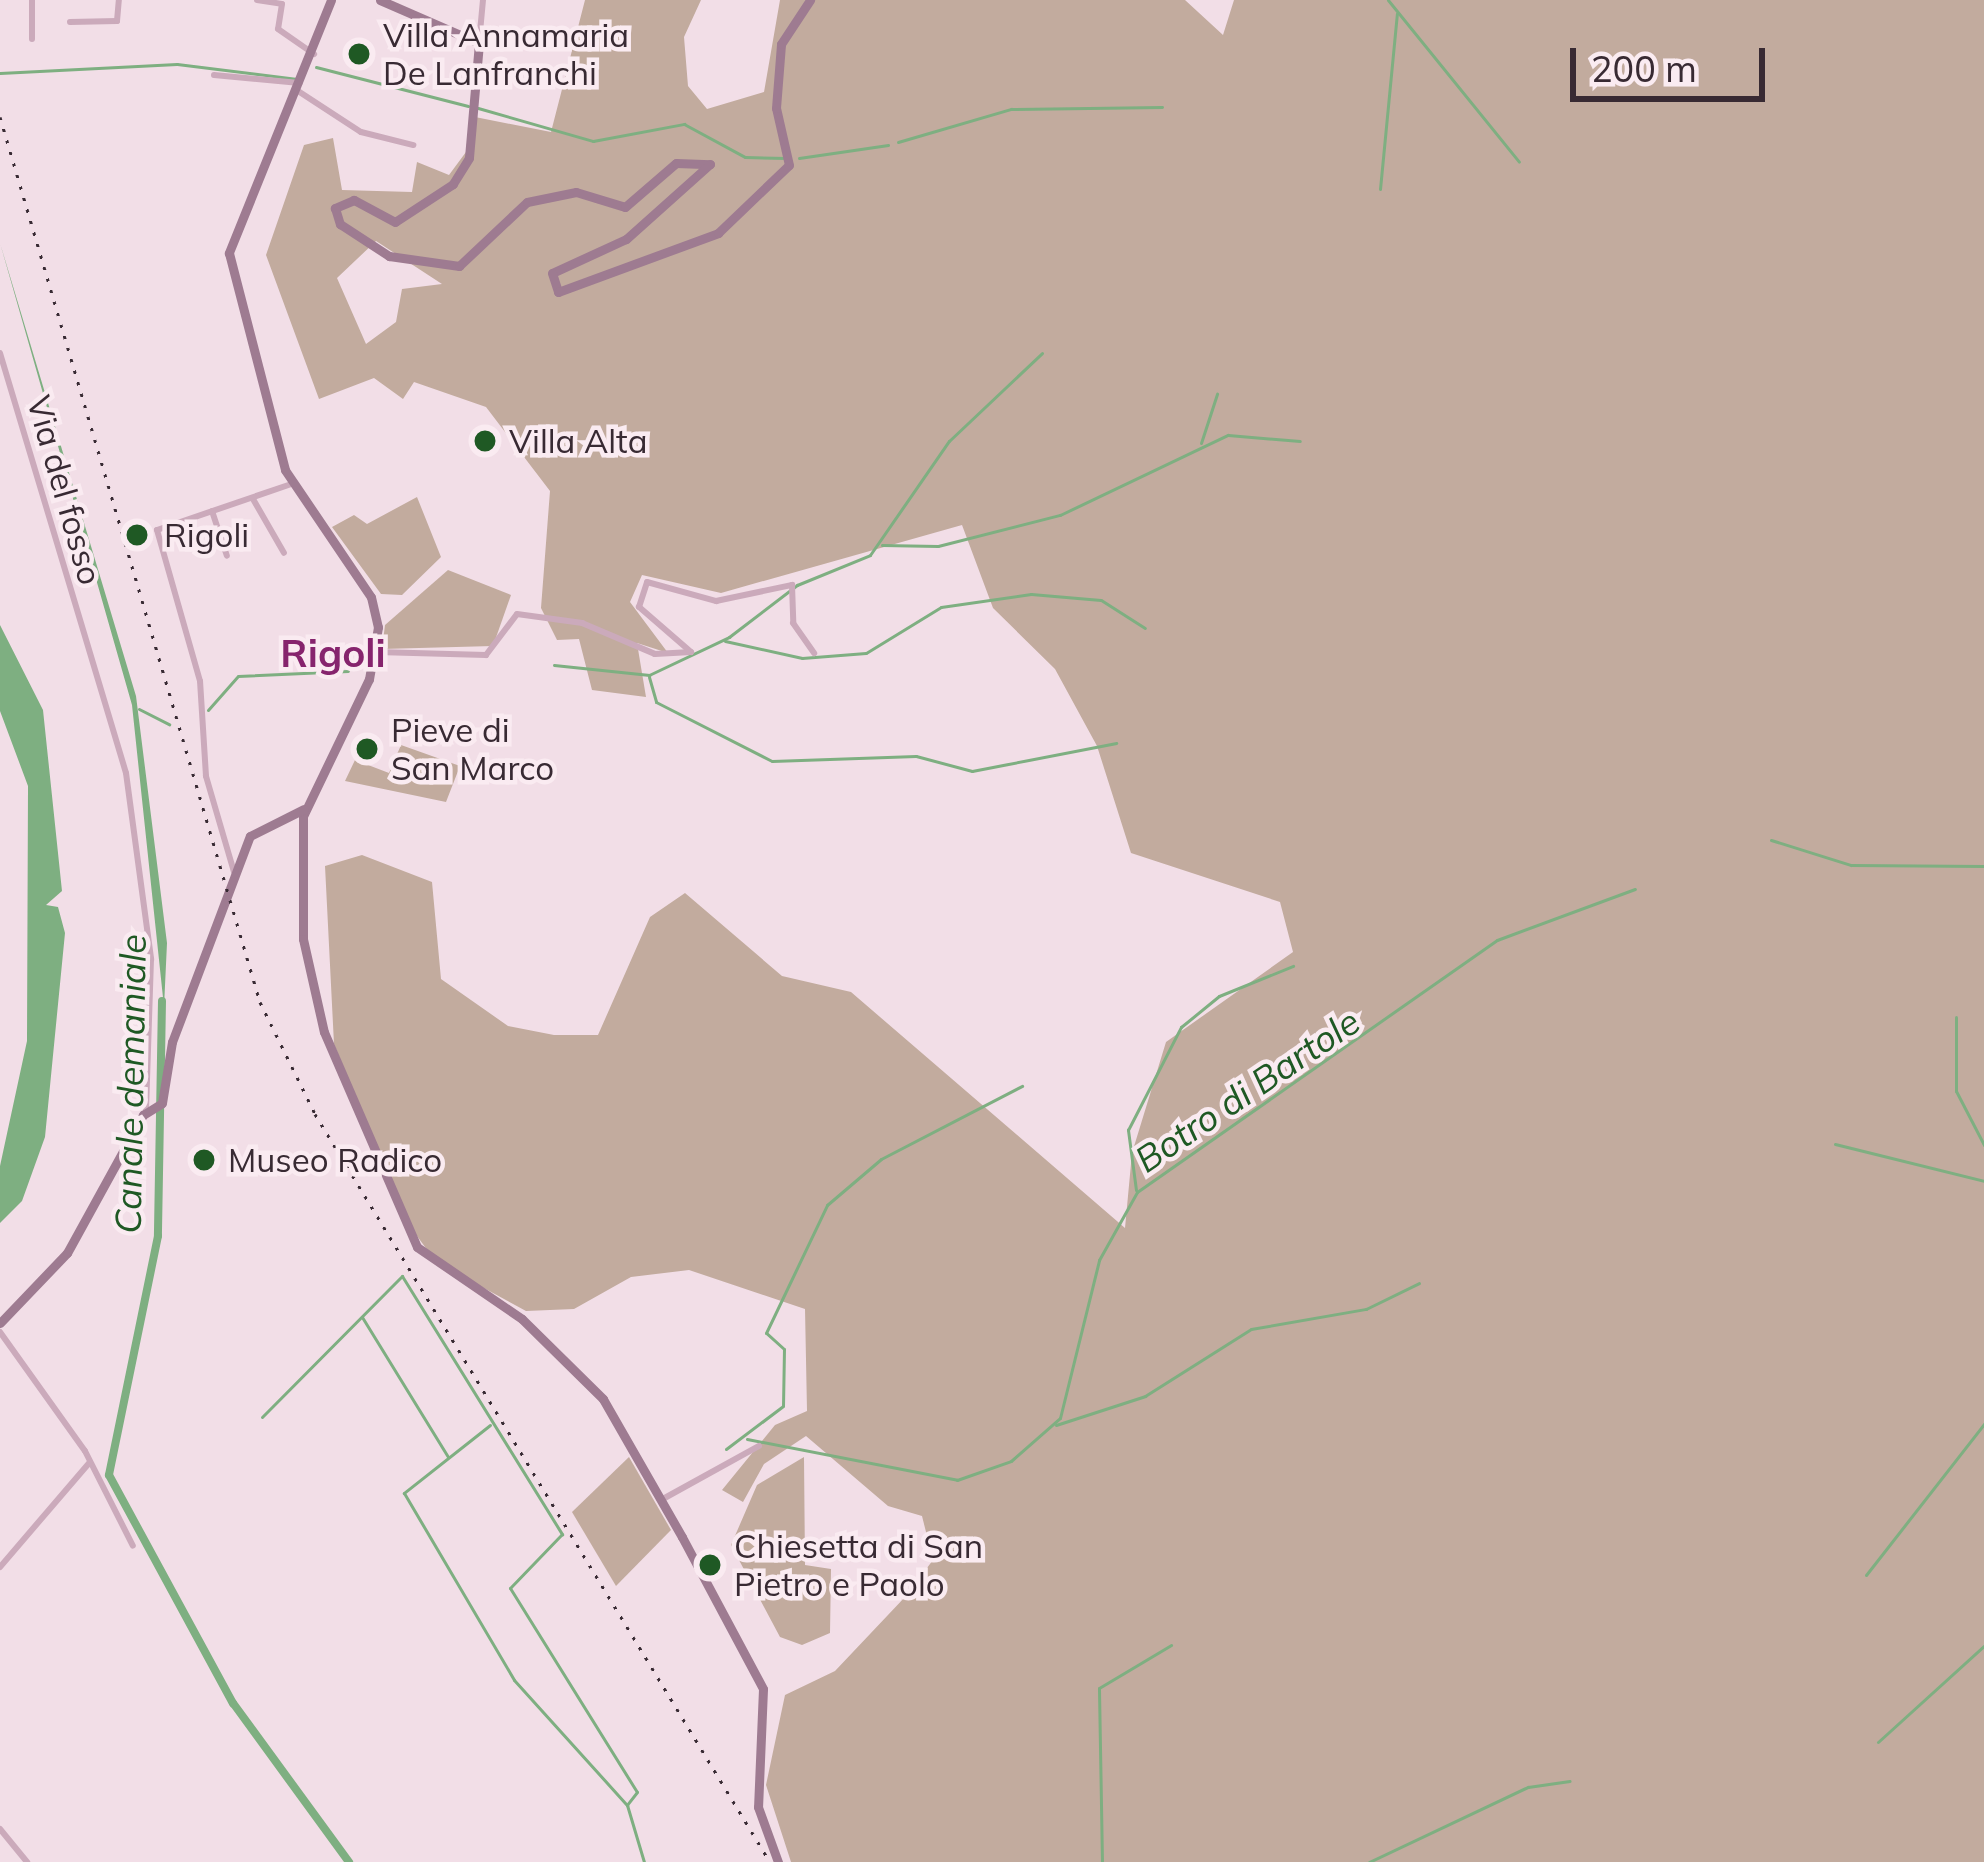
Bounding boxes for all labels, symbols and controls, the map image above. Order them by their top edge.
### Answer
place label: Villa Annamaria De Lanfranchi [383,15,629,93]
scale bar [1576,24,1771,98]
marker: Villa Annamaria De Lanfranchi [346,41,372,67]
text: 200 m [1591,46,1697,91]
street label: Via del fosso [19,391,111,589]
place label: Villa Alta [509,421,647,461]
marker: Villa Alta [472,428,498,454]
place label: Rigoli [164,515,249,555]
marker: Rigoli [121,519,153,551]
district label: Rigoli [280,630,386,676]
place label: Pieve di San Marco [391,710,554,788]
marker: Pieve di San Marco [354,736,380,762]
water label: Canale demaniale [106,934,154,1234]
water label: Botro di Bartole [1127,999,1367,1181]
place label: Museo Radico [228,1140,442,1180]
marker: Museo Radico [191,1147,217,1173]
place label: Chiesetta di San Pietro e Paolo [734,1526,983,1604]
marker: Chiesetta di San Pietro e Paolo [697,1552,723,1578]

